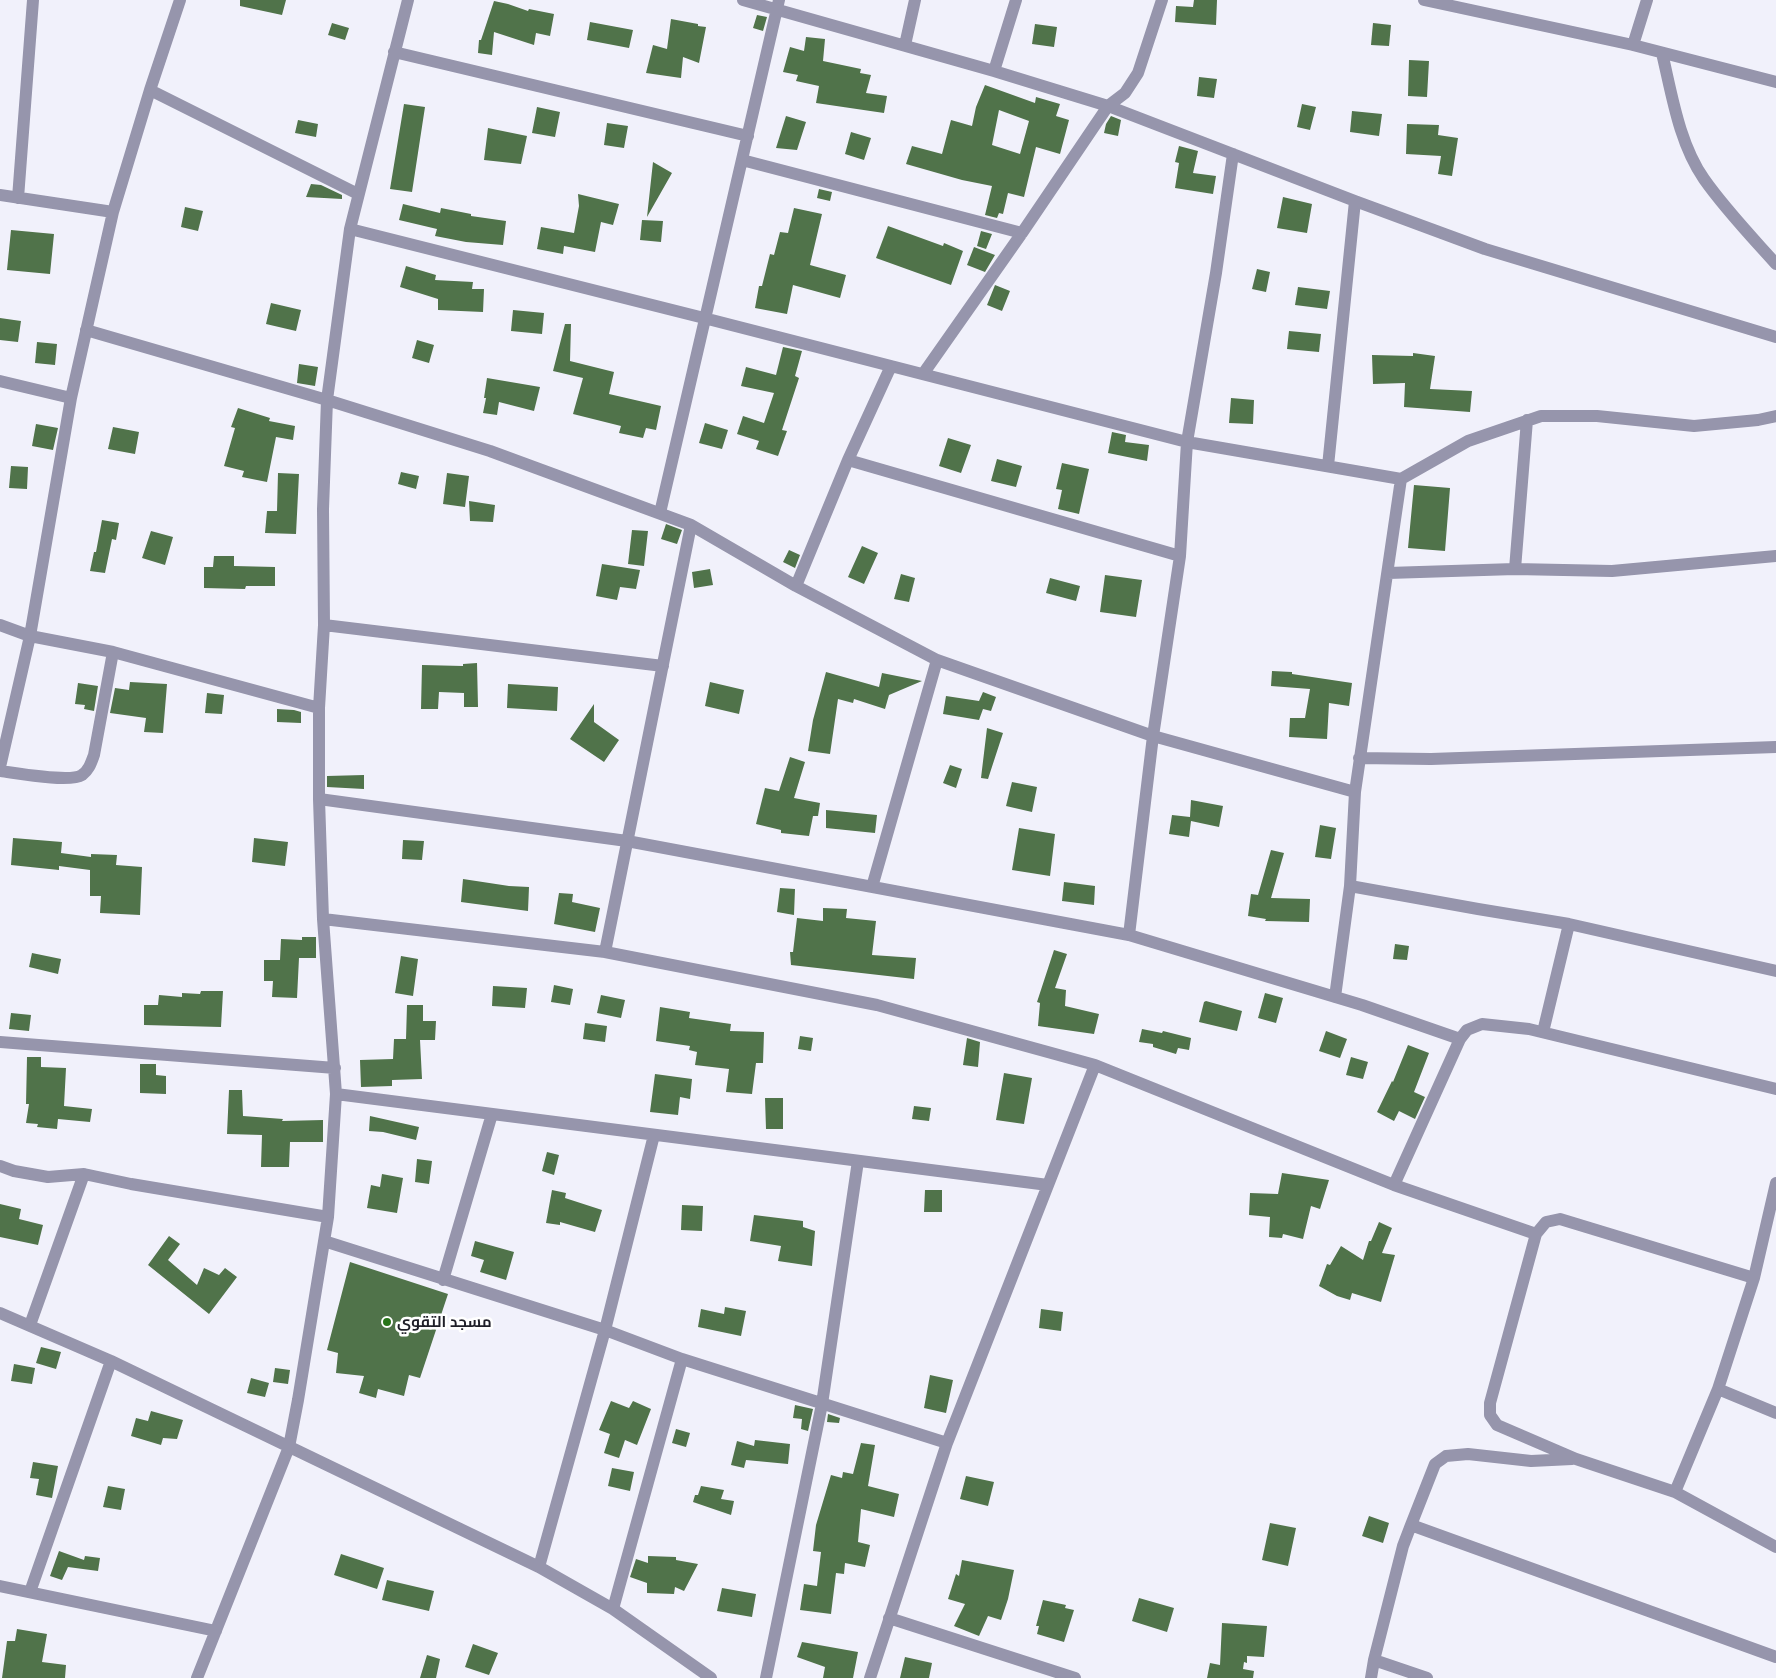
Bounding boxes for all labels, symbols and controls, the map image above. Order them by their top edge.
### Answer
place label: مسجد التقوي [397,1313,492,1331]
marker: مسجد التقوي [381,1316,393,1328]

